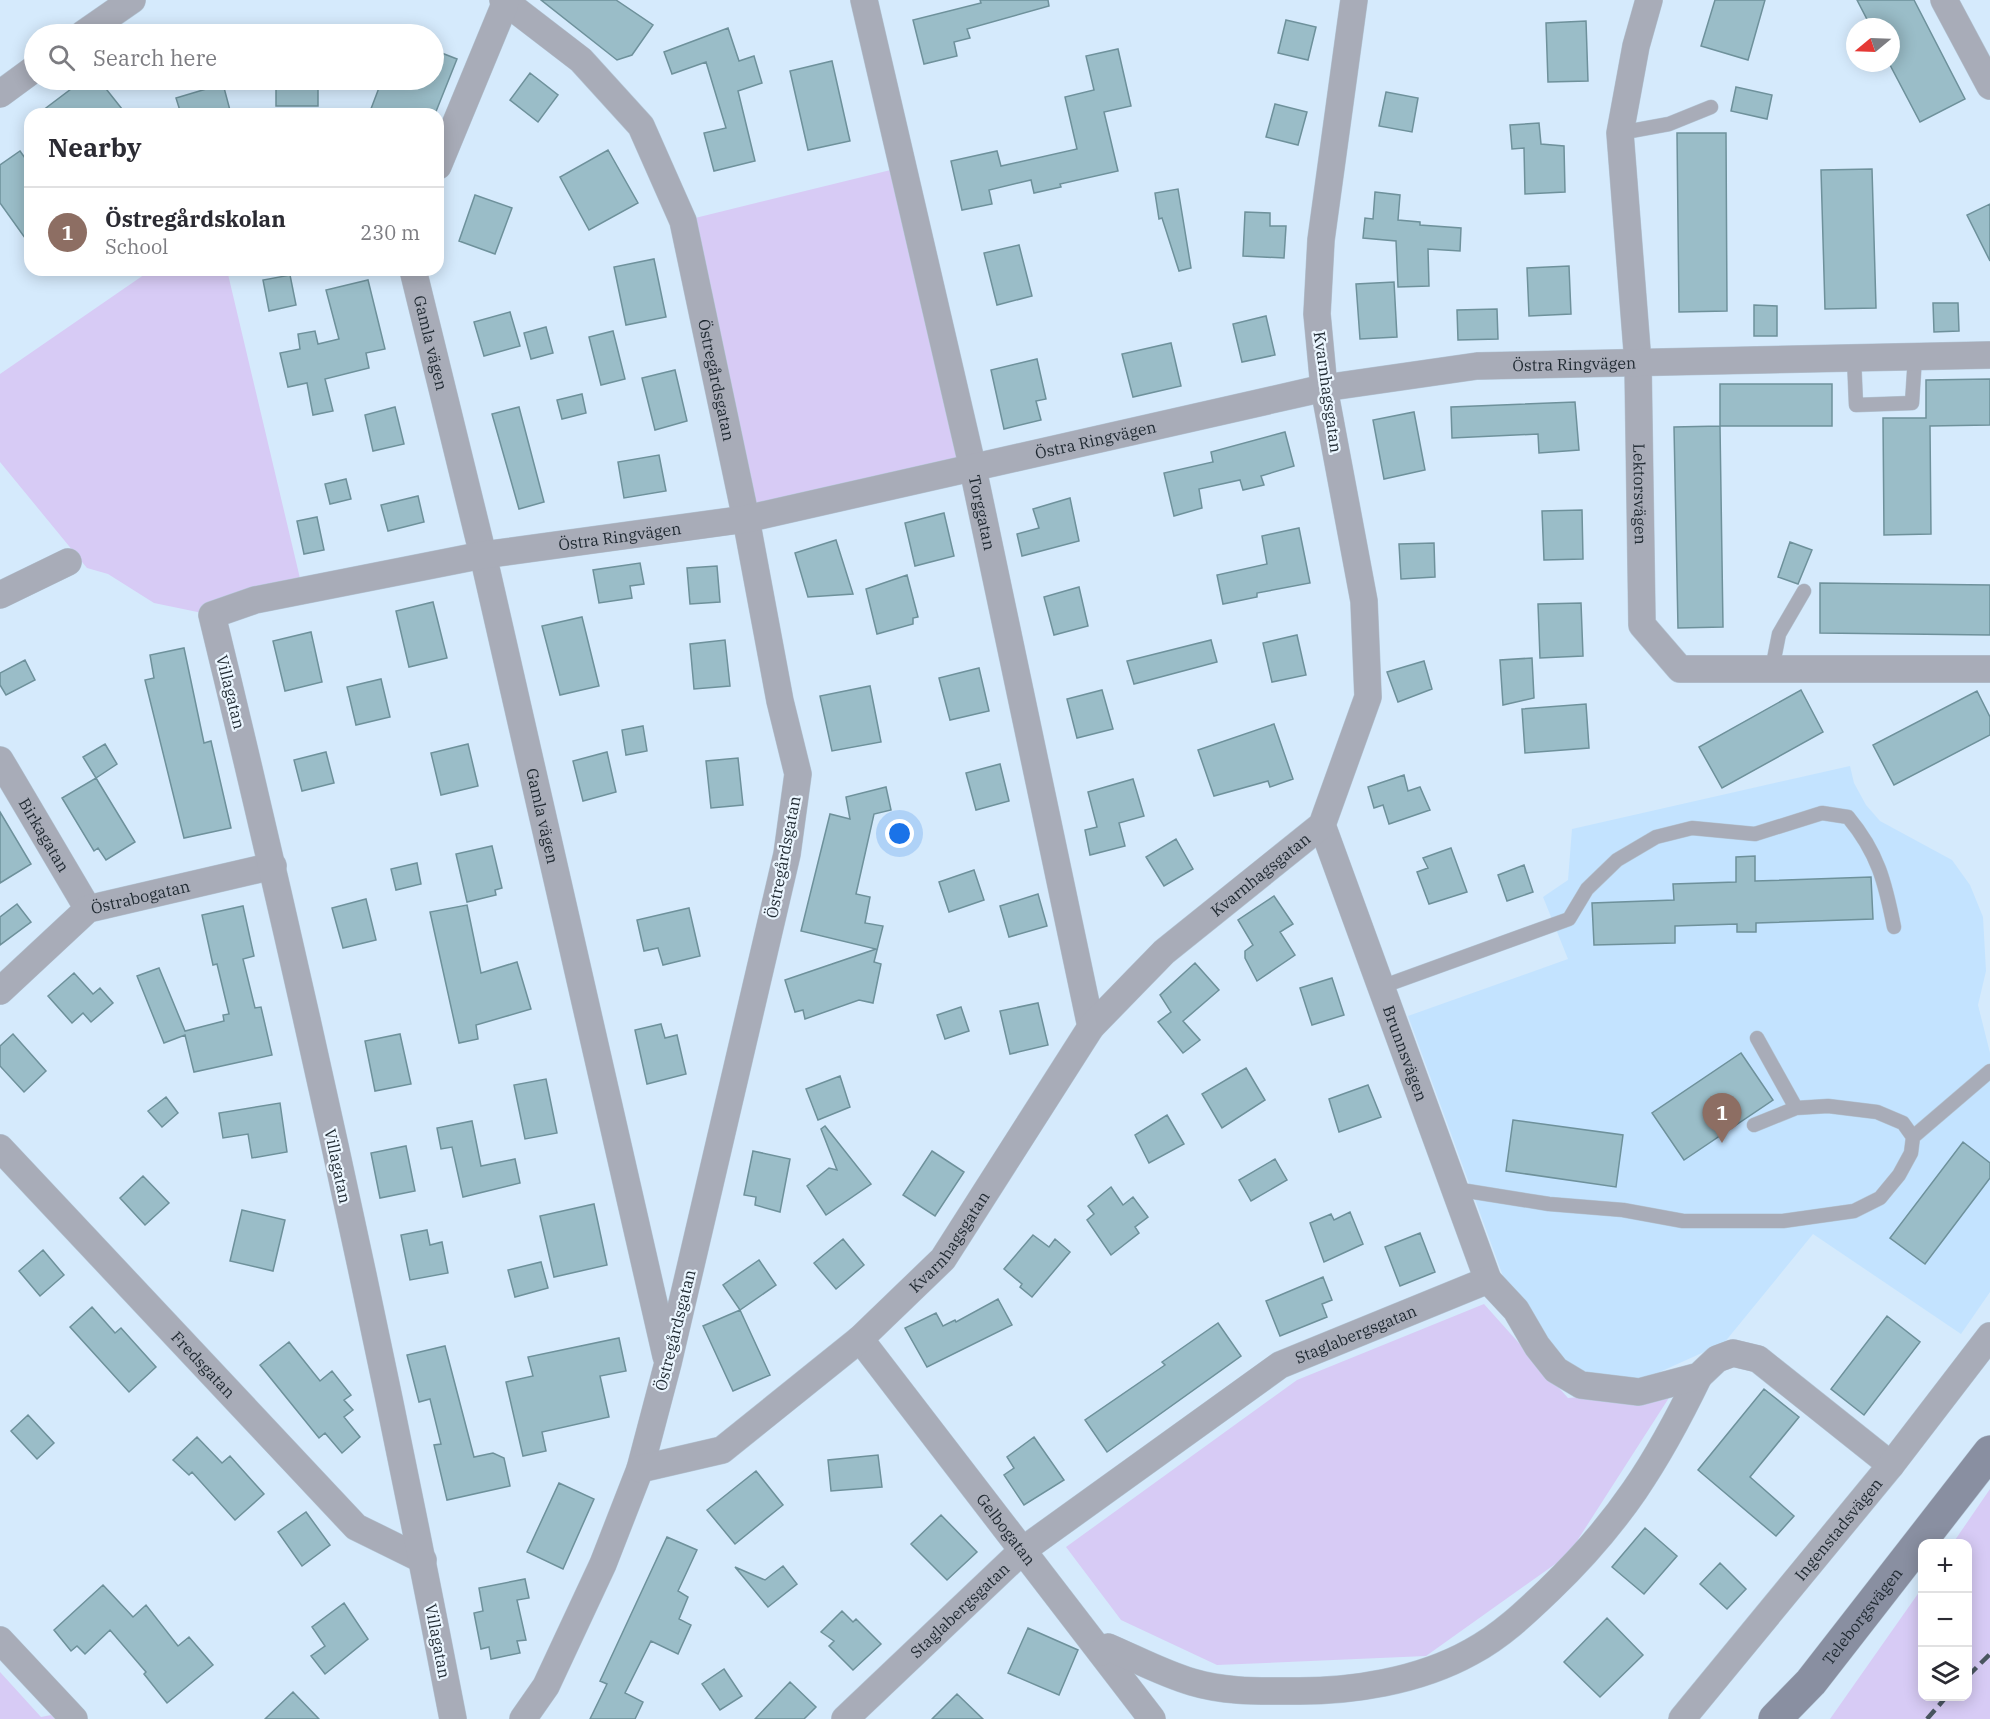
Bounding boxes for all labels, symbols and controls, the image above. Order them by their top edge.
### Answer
north arrow [1846,18,1900,72]
search box [24,24,444,90]
icon: search [45,41,78,74]
text: Search here [93,43,217,72]
text: Nearby [48,130,142,164]
text: Östregårdskolan [105,204,286,233]
text: 1 [62,219,74,246]
text: 230 m [360,219,420,246]
text: School [105,233,168,260]
street label: Gamla vägen [410,293,452,393]
street label: Östregårdsgatan [694,317,739,443]
street label: Kvarnhagsgatan [1310,330,1346,454]
street label: Östra Ringvägen [1512,353,1636,375]
street label: Östra Ringvägen [1033,416,1158,463]
street label: Lektorsvägen [1629,443,1651,545]
street label: Torggatan [965,473,1000,552]
street label: Östra Ringvägen [557,518,682,555]
street label: Villagatan [212,653,250,731]
street label: Gamla vägen [522,766,563,866]
street label: Birkagatan [15,794,74,876]
street label: Östregårdsgatan [761,794,805,920]
your location [885,819,914,848]
street label: Kvarnhagsgatan [1206,828,1314,921]
street label: Östrabogatan [89,876,192,918]
street label: Brunnsvägen [1379,1003,1432,1104]
pin: 1 [1702,1094,1742,1143]
street label: Villagatan [320,1127,356,1205]
street label: Kvarnhagsgatan [905,1187,994,1297]
street label: Östregårdsgatan [650,1267,700,1393]
street label: Staglabergsgatan [1292,1300,1420,1368]
street label: Fredsgatan [167,1327,240,1402]
street label: Ingenstadsvägen [1790,1474,1886,1584]
street label: Gelbogatan [972,1489,1040,1569]
map controls [1918,1539,1972,1701]
button: + [1918,1539,1972,1593]
street label: Staglabergsgatan [906,1558,1013,1662]
street label: Teleborgsvägen [1818,1563,1906,1669]
button: − [1918,1593,1972,1647]
street label: Villagatan [421,1602,455,1680]
button: layers [1918,1647,1972,1701]

